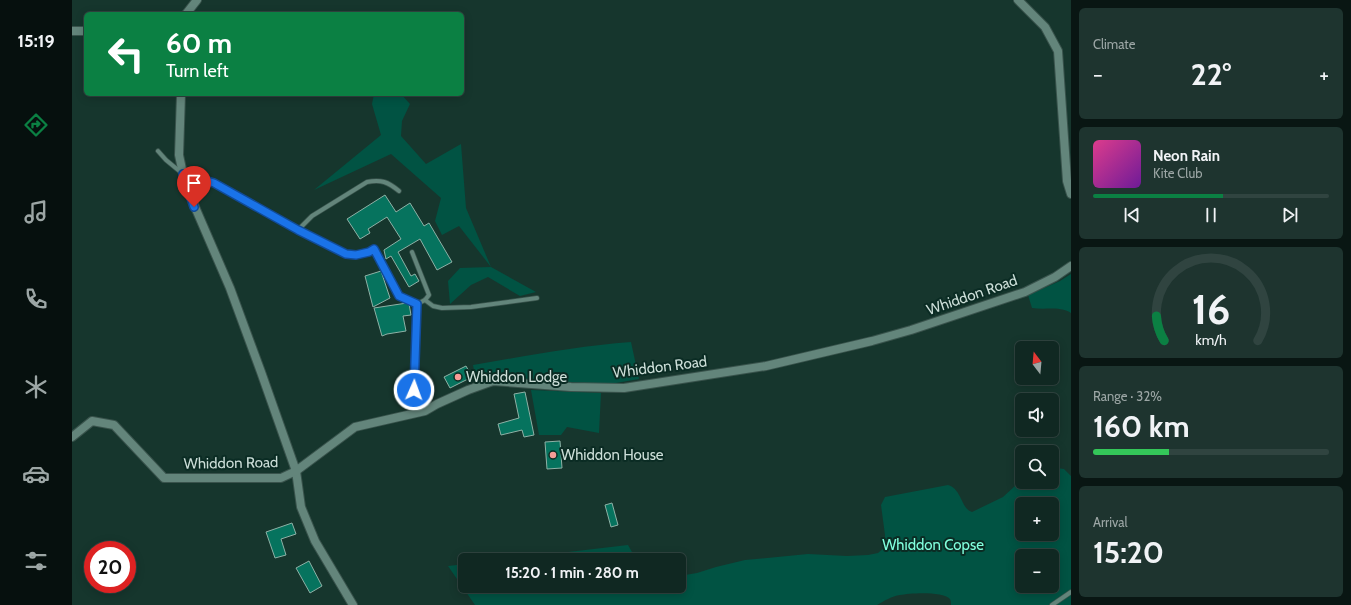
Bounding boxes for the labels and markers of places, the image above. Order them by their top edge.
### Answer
pin [177,166,211,207]
place label: Whiddon Lodge [466,368,568,386]
marker: Whiddon Lodge [453,372,463,382]
place label: Whiddon House [561,446,664,464]
marker: Whiddon House [548,450,558,460]

